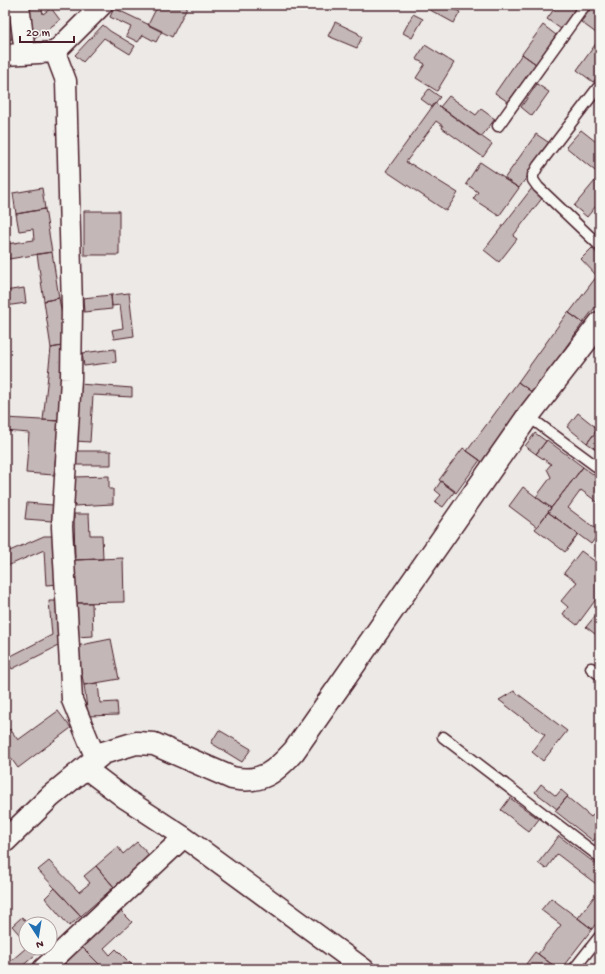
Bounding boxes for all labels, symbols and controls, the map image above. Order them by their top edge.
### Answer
scale bar [20,18,74,44]
text: 20 m [26,27,51,41]
north arrow [18,916,58,956]
text: N [35,937,44,950]

